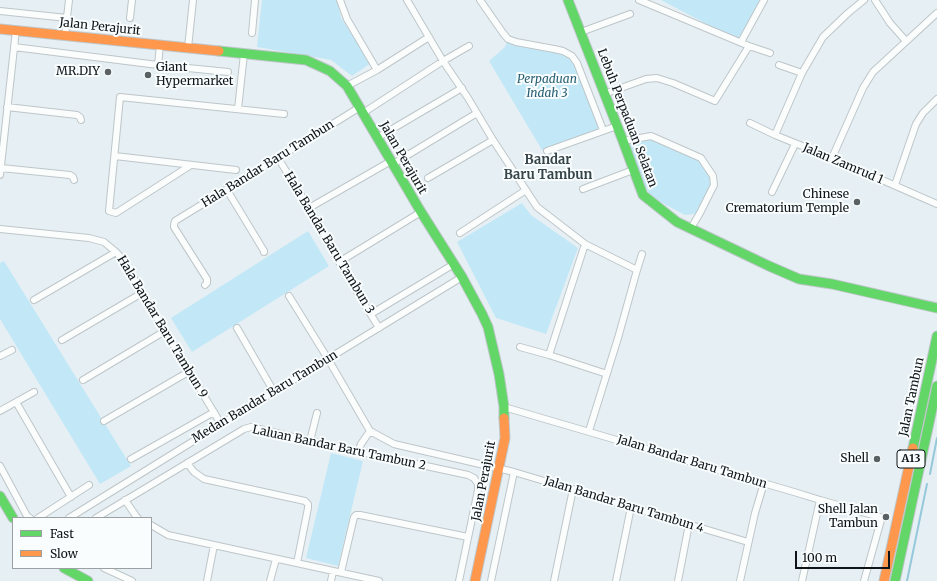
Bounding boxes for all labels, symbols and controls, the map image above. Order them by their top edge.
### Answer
street label: Jalan Perajurit [59,16,141,38]
street label: Lebuh Perpaduan Selatan [594,47,660,189]
place label: Giant Hypermarket [156,61,234,89]
place label: MR.DIY [56,65,100,79]
marker: MR.DIY [103,67,113,77]
marker: Giant Hypermarket [143,70,153,80]
park label: Perpaduan Indah 3 [517,73,577,101]
street label: Hala Bandar Baru Tambun [199,117,337,211]
street label: Jalan Perajurit [376,119,430,197]
street label: Jalan Zamrud 1 [801,141,885,187]
district label: Bandar Baru Tambun [504,152,592,183]
street label: Hala Bandar Baru Tambun 3 [281,169,377,317]
place label: Chinese Crematorium Temple [726,188,849,216]
marker: Chinese Crematorium Temple [852,197,862,207]
street label: Hala Bandar Baru Tambun 9 [114,253,210,401]
street label: Medan Bandar Baru Tambun [190,348,340,446]
street label: Jalan Tambun [897,356,927,438]
street label: Laluan Bandar Baru Tambun 2 [251,423,427,473]
street label: Jalan Bandar Baru Tambun [615,432,769,492]
street label: Jalan Perajurit [469,440,499,522]
road number: A13 [897,450,925,468]
place label: Shell [840,452,869,466]
marker: Shell [872,454,882,464]
street label: Jalan Bandar Baru Tambun 4 [542,474,706,536]
place label: Shell Jalan Tambun [818,503,878,531]
marker: Shell Jalan Tambun [881,512,891,522]
legend [12,517,152,569]
text: Fast [50,526,74,541]
scale bar [797,543,892,569]
text: Slow [50,546,78,561]
text: 100 m [802,550,837,565]

